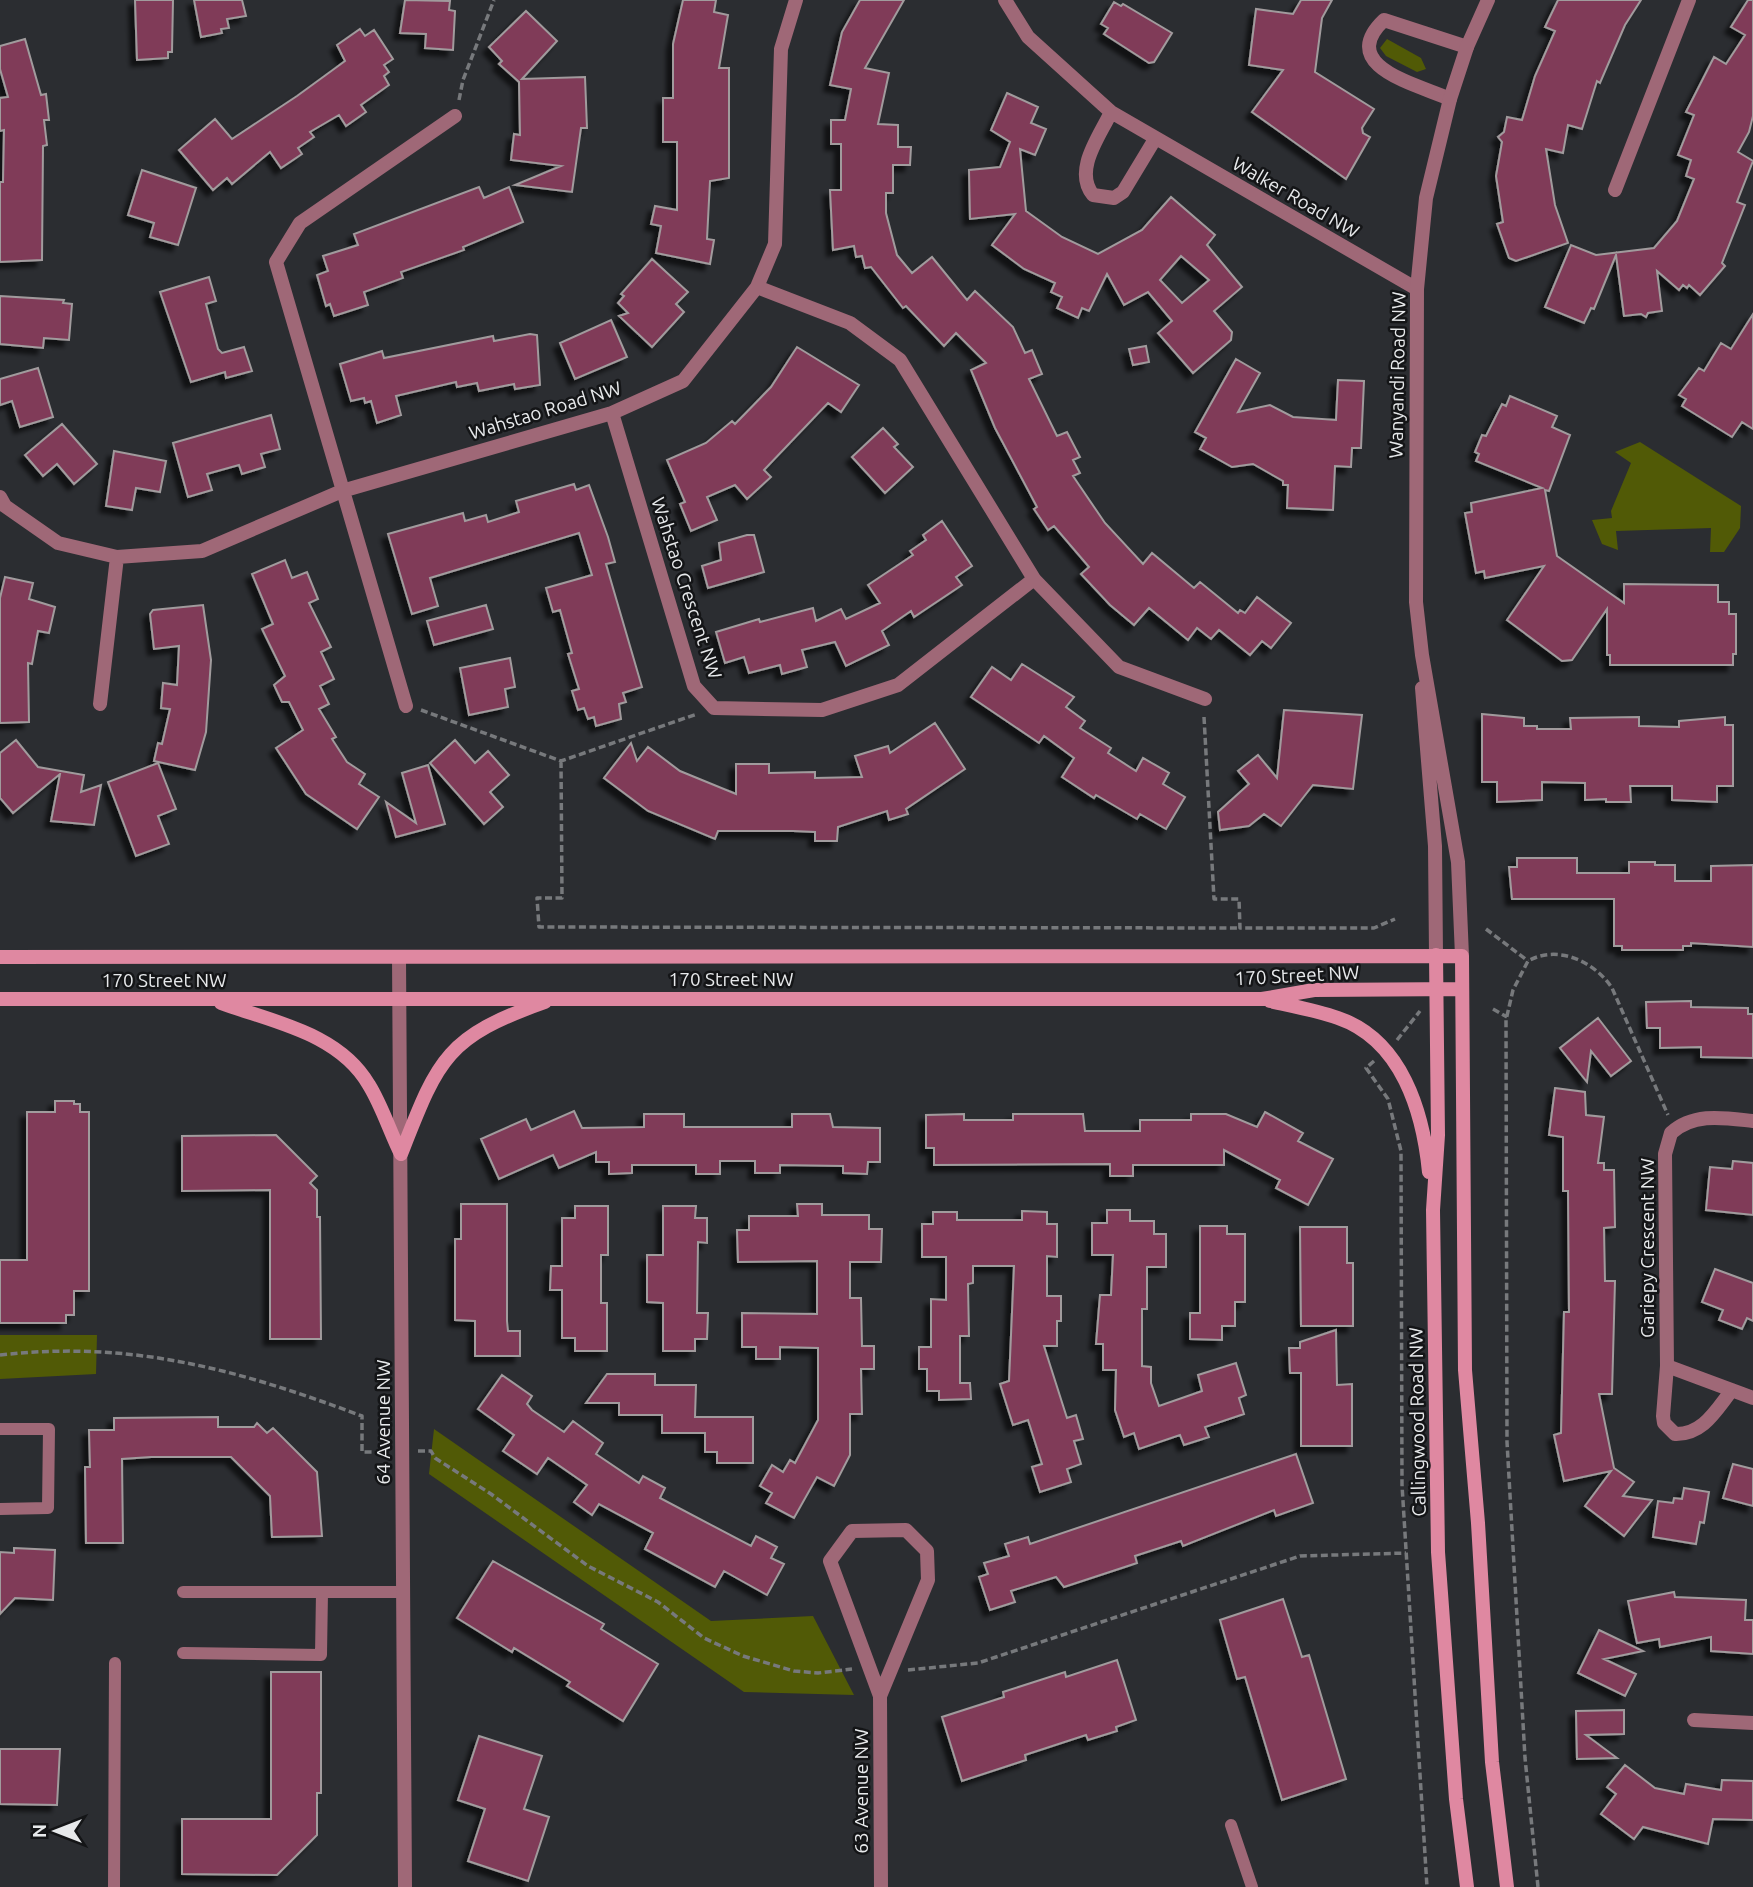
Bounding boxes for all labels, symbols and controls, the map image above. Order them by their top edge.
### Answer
street label: Walker Road NW [1229,152,1363,242]
street label: Wanyandi Road NW [1385,291,1409,459]
street label: Wahstao Road NW [466,376,624,444]
street label: Wahstao Crescent NW [647,495,727,681]
street label: 170 Street NW [1234,961,1360,989]
street label: 170 Street NW [668,968,794,990]
street label: 170 Street NW [101,969,227,991]
street label: Gariepy Crescent NW [1636,1158,1658,1338]
street label: Callingwood Road NW [1404,1327,1430,1517]
street label: 64 Avenue NW [372,1359,394,1485]
street label: 63 Avenue NW [850,1728,872,1854]
north arrow [21,1796,91,1866]
text: N [28,1824,50,1838]

